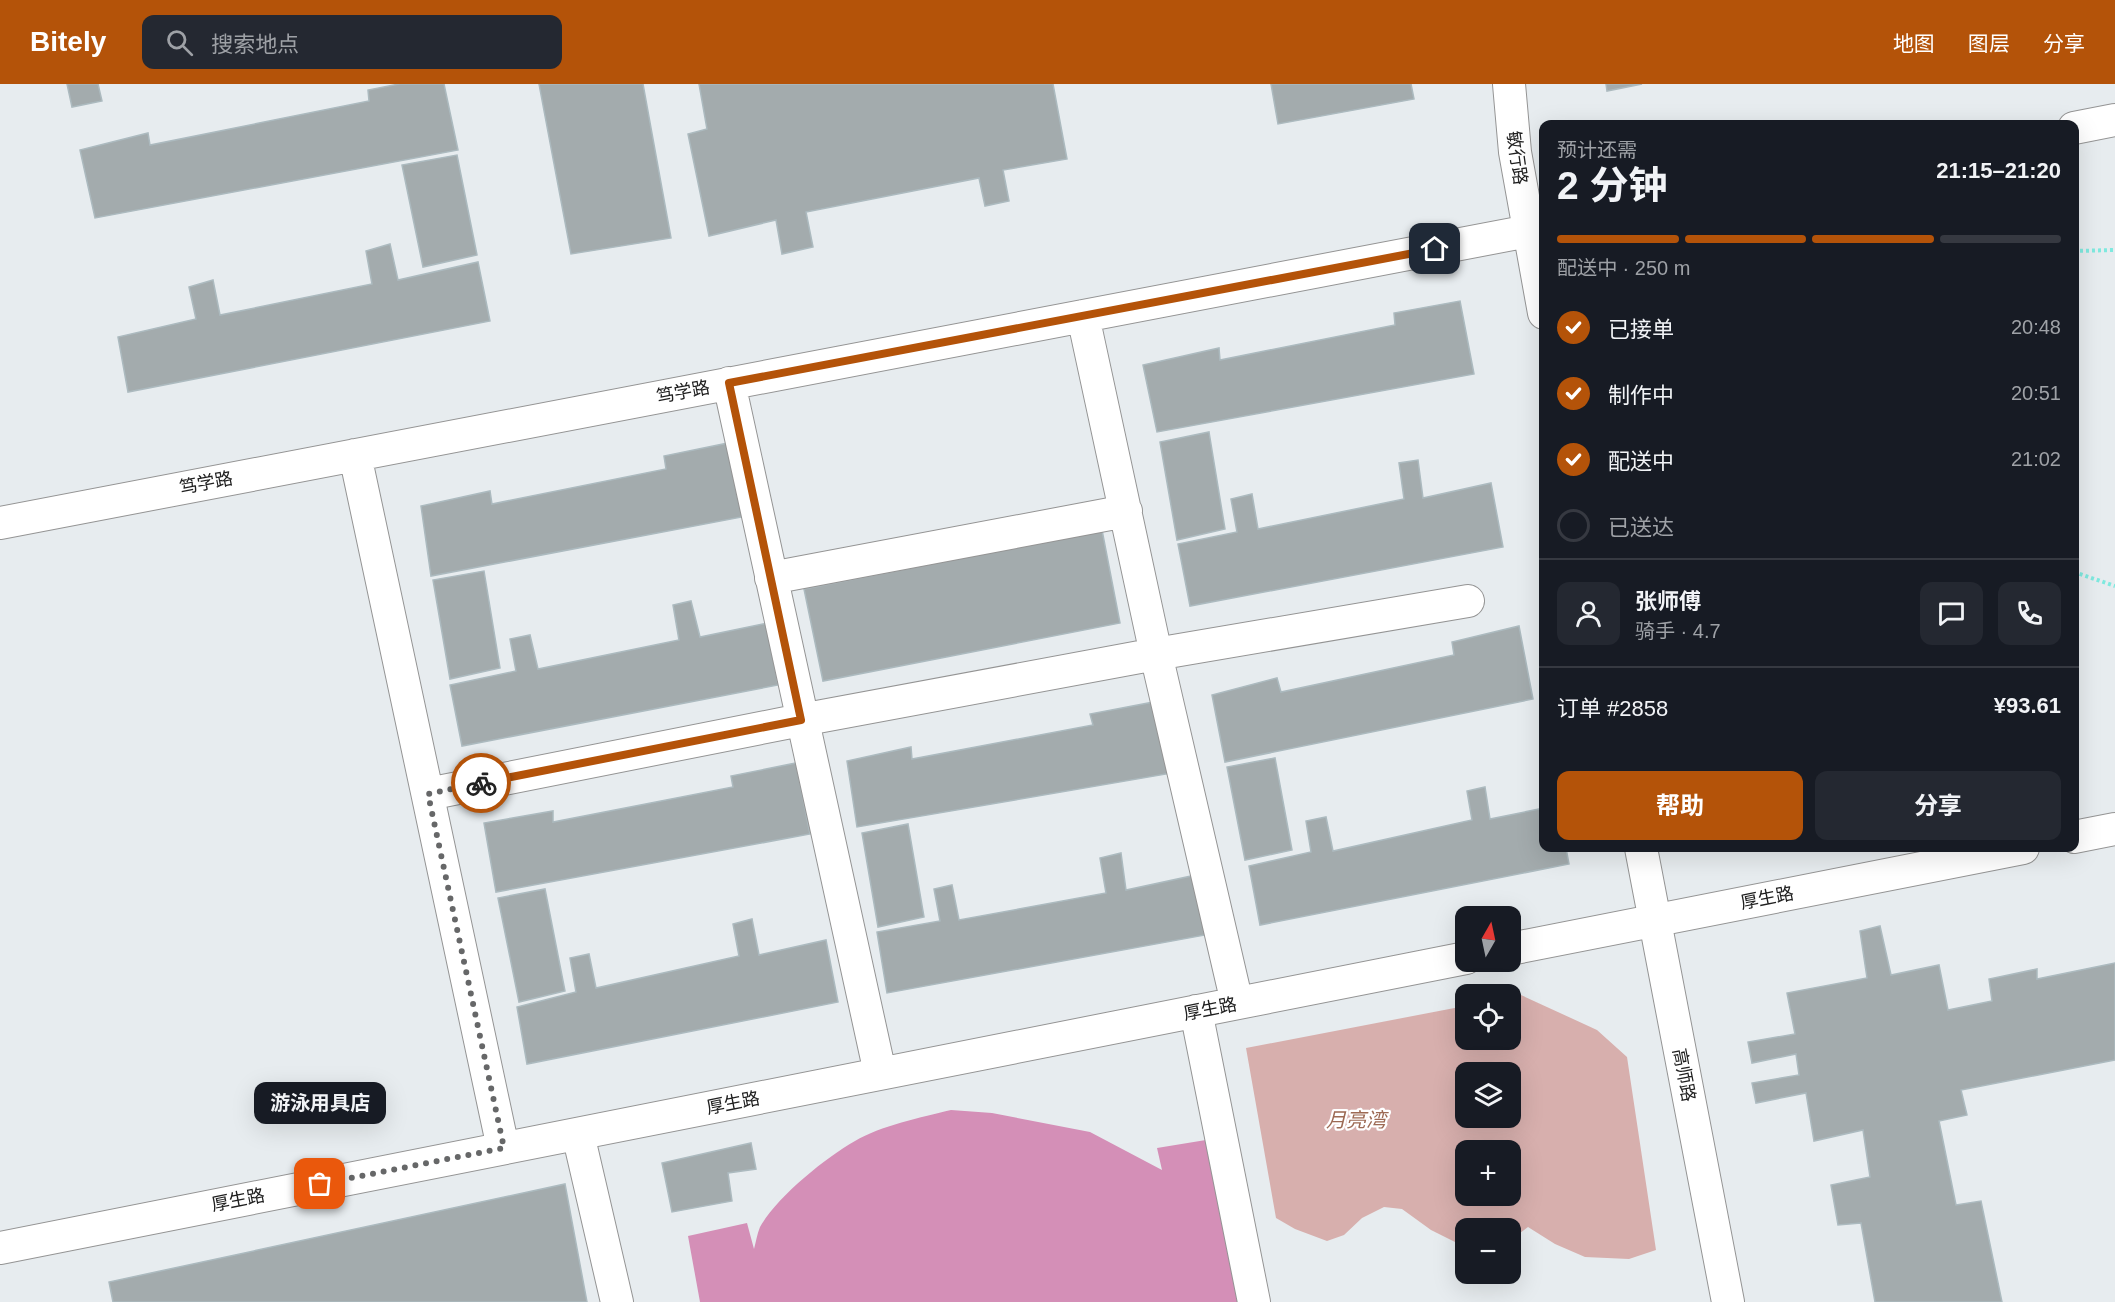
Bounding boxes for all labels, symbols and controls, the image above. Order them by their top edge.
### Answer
search box [142,15,562,69]
text: Bitely [30,26,106,57]
icon: search [163,26,196,59]
text: 搜索地点 [211,32,299,57]
text: 地图 [1893,32,1935,55]
text: 图层 [1968,32,2010,55]
text: 分享 [2043,32,2085,55]
street label: 敏行路 [1503,130,1531,186]
text: 预计还需 [1557,139,1637,161]
text: 21:15–21:20 [1936,158,2061,183]
text: 2 分钟 [1557,164,1668,207]
pin [1409,223,1460,274]
icon: home [1418,232,1451,265]
text: 配送中 · 250 m [1557,257,1690,279]
icon: check [1557,311,1590,344]
text: 20:48 [2011,316,2061,338]
text: 已接单 [1608,317,1674,342]
street label: 笃学路 [655,377,711,407]
icon: check [1557,377,1590,410]
text: 20:51 [2011,382,2061,404]
text: 制作中 [1608,383,1674,408]
icon: check [1557,443,1590,476]
text: 21:02 [2011,448,2061,470]
text: 配送中 [1608,449,1674,474]
street label: 笃学路 [178,468,234,498]
text: 已送达 [1608,515,1674,540]
button: person [1557,582,1620,645]
button: chat [1920,582,1983,645]
button: phone [1998,582,2061,645]
text: 张师傅 [1635,589,1701,614]
text: 骑手 · 4.7 [1635,620,1721,642]
text: ¥93.61 [1994,693,2061,718]
text: 订单 #2858 [1557,696,1668,721]
courier [451,753,511,813]
icon: bike [465,767,498,800]
button: 帮助 [1557,771,1803,840]
button: 分享 [1815,771,2061,840]
street label: 厚生路 [1739,883,1795,913]
north arrow [1455,906,1521,972]
map controls [1455,906,1521,1284]
button: locate [1455,984,1521,1050]
street label: 厚生路 [1182,994,1238,1024]
street label: 高师路 [1669,1047,1699,1103]
button: layers [1455,1062,1521,1128]
callout: 游泳用具店 [254,1082,386,1124]
street label: 厚生路 [705,1088,761,1118]
text: 游泳用具店 [270,1092,370,1114]
water label: 月亮湾 [1326,1109,1389,1131]
button: + [1455,1140,1521,1206]
pin [294,1158,345,1209]
icon: bag [303,1167,336,1200]
street label: 厚生路 [210,1185,266,1215]
button: − [1455,1218,1521,1284]

